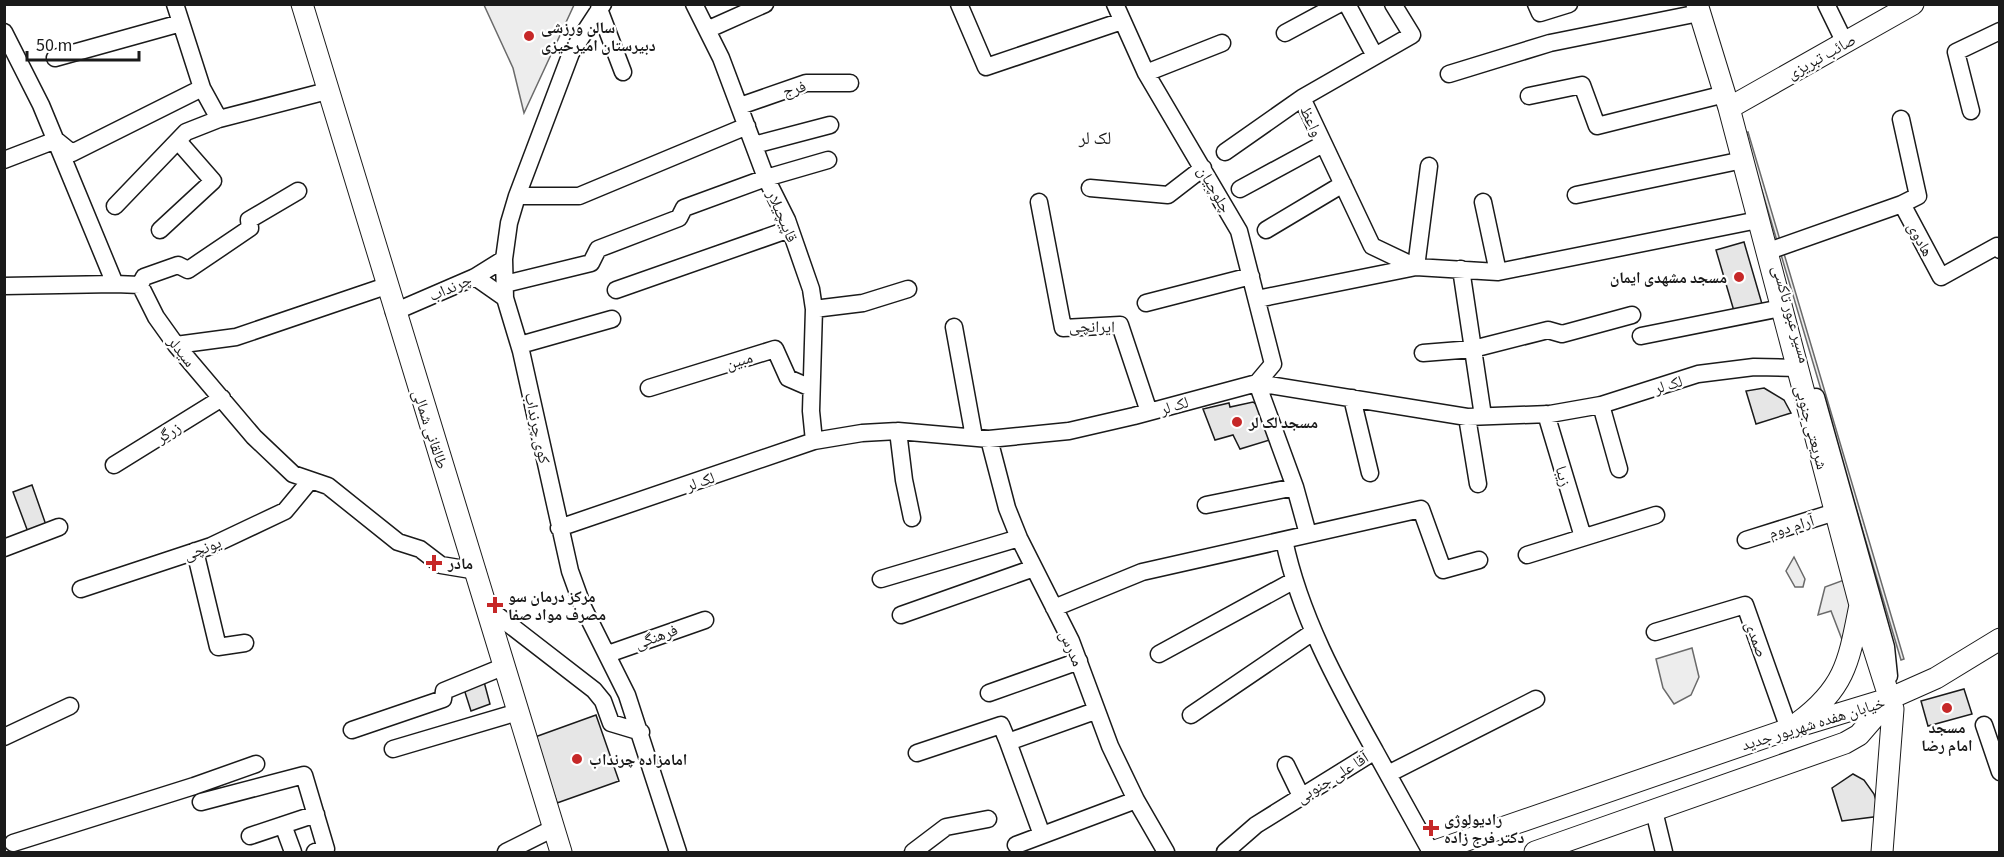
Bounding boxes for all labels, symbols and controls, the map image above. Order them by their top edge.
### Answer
place label: سالن ورزشی دبیرستان امیرخیزی [541,17,656,57]
scale bar [27,24,140,62]
marker: سالن ورزشی دبیرستان امیرخیزی [522,29,536,43]
street label: صائب تبریزی [1783,29,1860,85]
text: 50 m [36,33,72,58]
street label: فرج [780,75,809,103]
street label: واعظ [1294,102,1328,140]
district label: لک لر [1078,126,1111,151]
street label: چلوچیان [1192,162,1236,217]
street label: قاپیچیلار [761,186,803,246]
street label: هادوی [1902,218,1938,261]
street label: مسیر عبور تاکسی [1767,263,1815,366]
place label: مسجد مشهدی ایمان [1610,267,1727,289]
street label: چرنداب [425,269,475,307]
marker: مسجد مشهدی ایمان [1732,270,1746,284]
street label: ایرانچی [1069,316,1115,338]
street label: سیدلر [162,331,200,372]
street label: مبین [723,346,755,375]
street label: لک لر [1650,370,1685,400]
street label: شریعتی جنوبی [1789,382,1833,472]
street label: طالقانی شمالی [407,387,453,472]
street label: کوی چرنداب [519,391,555,466]
street label: لک لر [1156,391,1191,421]
place label: مسجد لک لر [1248,412,1318,434]
marker: مسجد لک لر [1230,415,1244,429]
street label: زرگر [151,417,185,449]
street label: زیبا [1550,463,1576,489]
street label: لک لر [682,467,718,497]
street label: آرام دوم [1766,509,1818,544]
street label: یونچی [180,532,225,566]
place label: مادر [447,553,473,575]
marker: مادر [425,554,443,572]
place label: مرکز درمان سو مصرف مواد صفا [508,586,606,626]
marker: مرکز درمان سو مصرف مواد صفا [486,596,504,614]
street label: صمدی [1740,618,1772,660]
street label: فرهنگی [632,619,681,655]
street label: مدرس [1054,627,1088,670]
street label: خیابان هفده شهریور جدید [1739,692,1888,756]
marker: مسجد امام رضا [1940,701,1954,715]
place label: مسجد امام رضا [1921,717,1973,757]
street label: آقا علی جنوبی [1292,746,1374,809]
place label: امامزاده چرنداب [589,749,687,771]
marker: امامزاده چرنداب [570,752,584,766]
place label: رادیولوژی دکتر فرج زاده [1444,809,1525,849]
marker: رادیولوژی دکتر فرج زاده [1422,819,1440,837]

